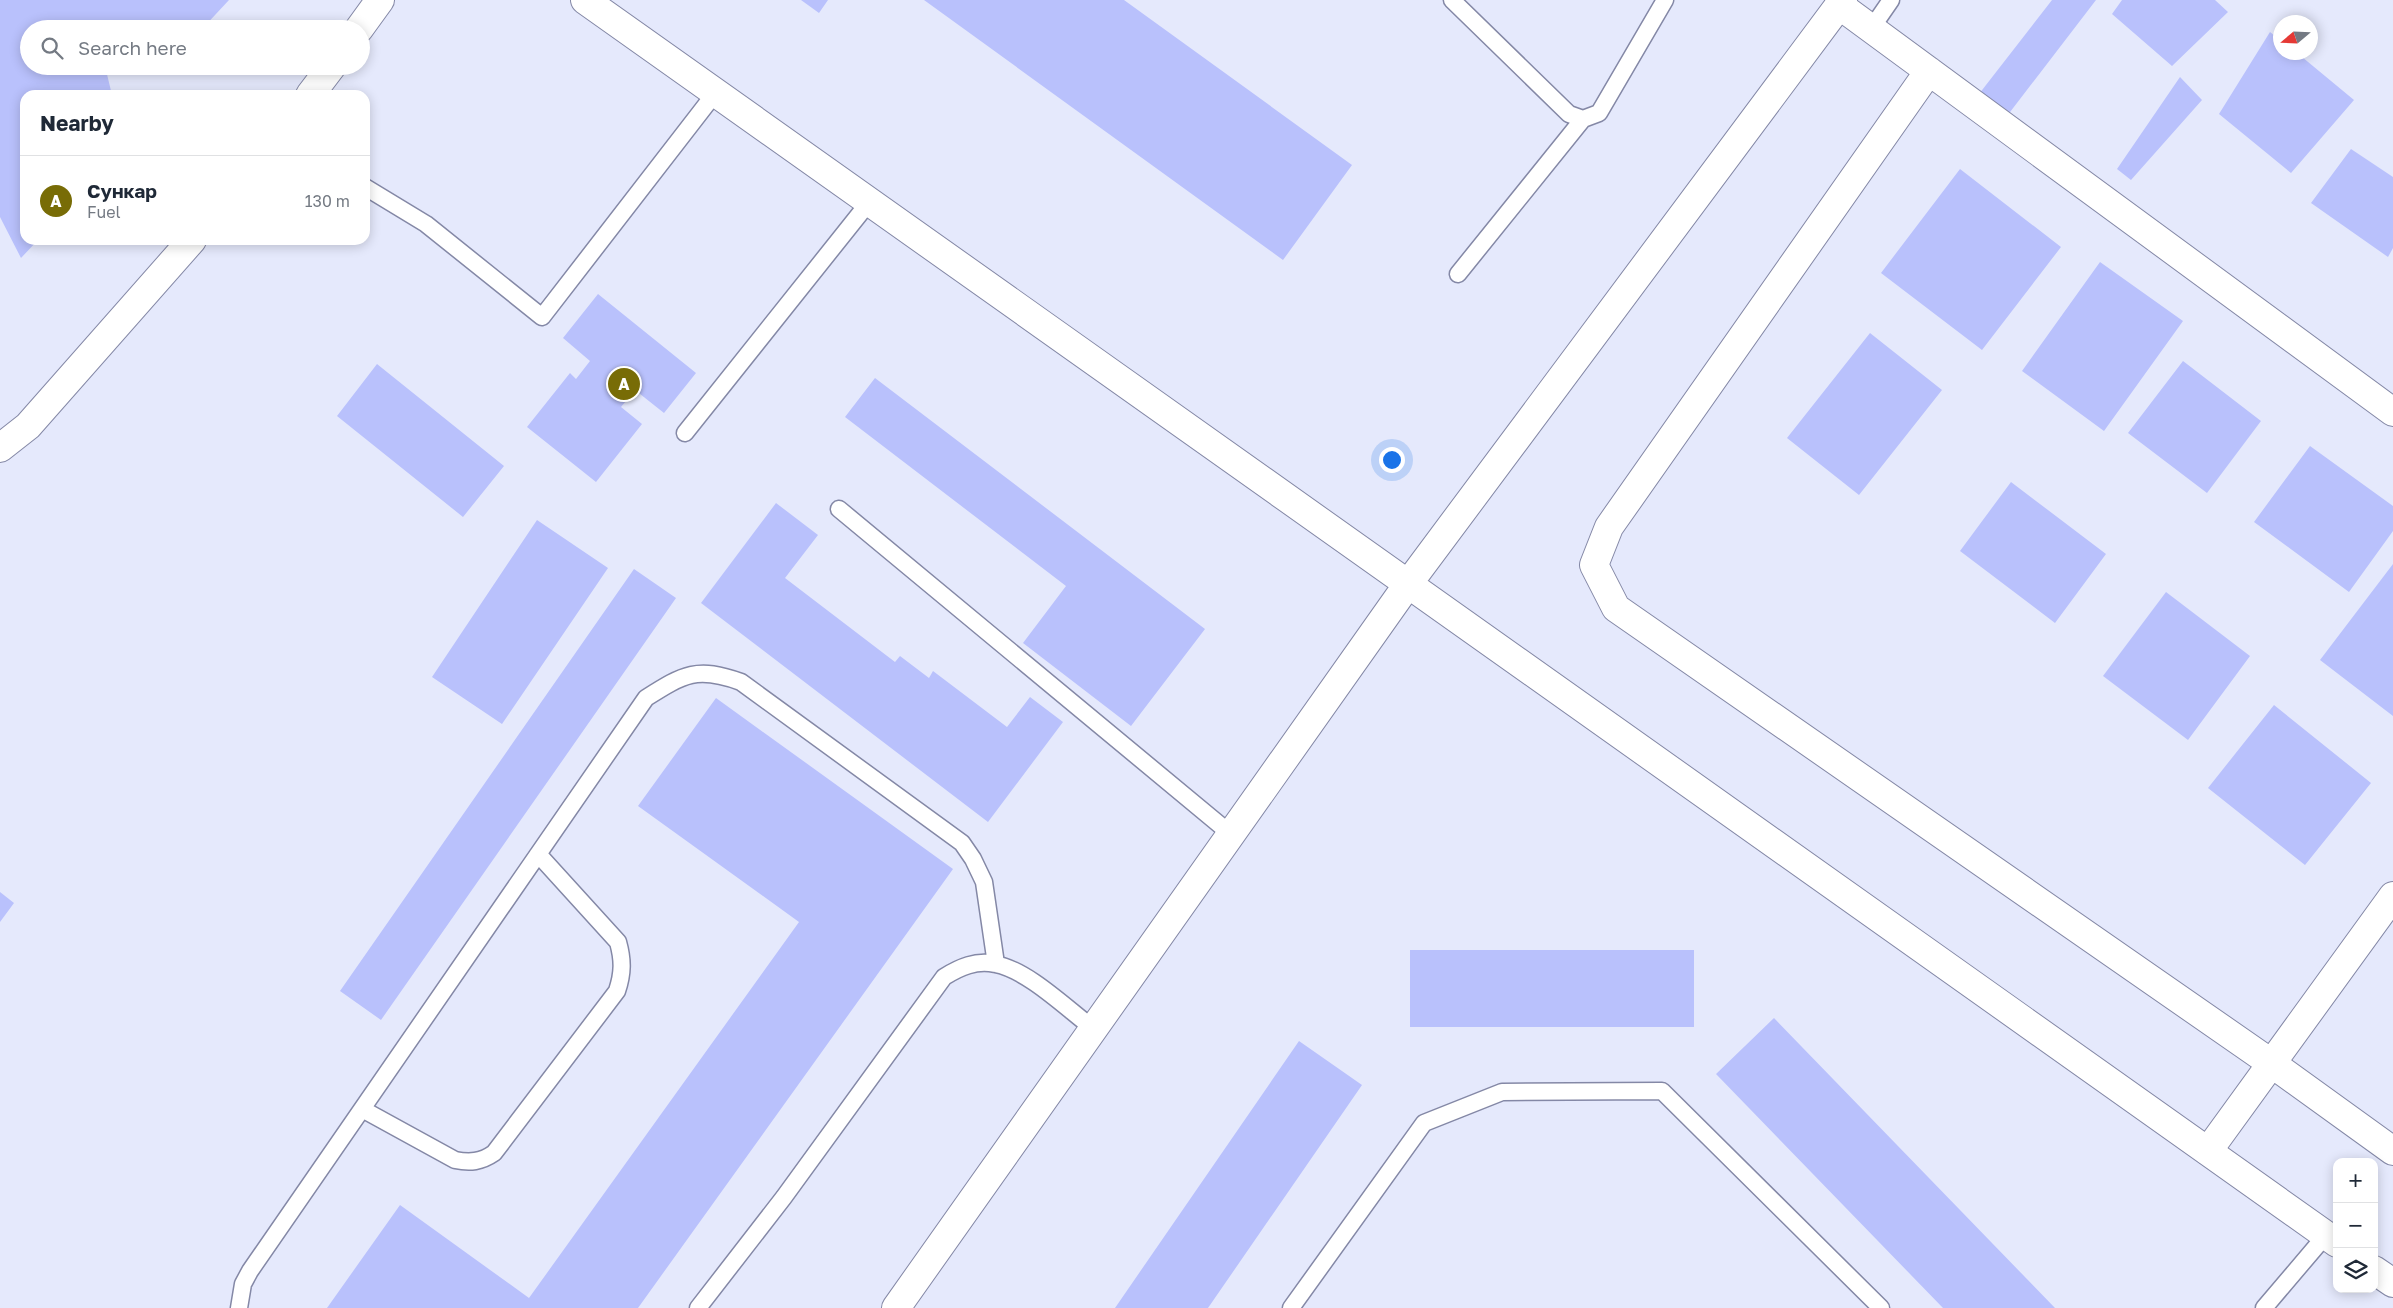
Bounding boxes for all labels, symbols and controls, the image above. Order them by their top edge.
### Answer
north arrow [2273,15,2318,60]
search box [20,20,370,75]
icon: search [38,34,66,62]
text: Search here [78,36,187,59]
text: Nearby [40,110,114,136]
text: Сункар [87,179,157,202]
text: A [50,191,62,211]
text: 130 m [305,191,350,211]
text: Fuel [87,202,121,222]
pin: A [608,365,640,403]
your location [1379,447,1405,473]
map controls [2333,1158,2378,1293]
button: + [2333,1158,2378,1203]
button: − [2333,1203,2378,1248]
button: layers [2333,1248,2378,1293]

